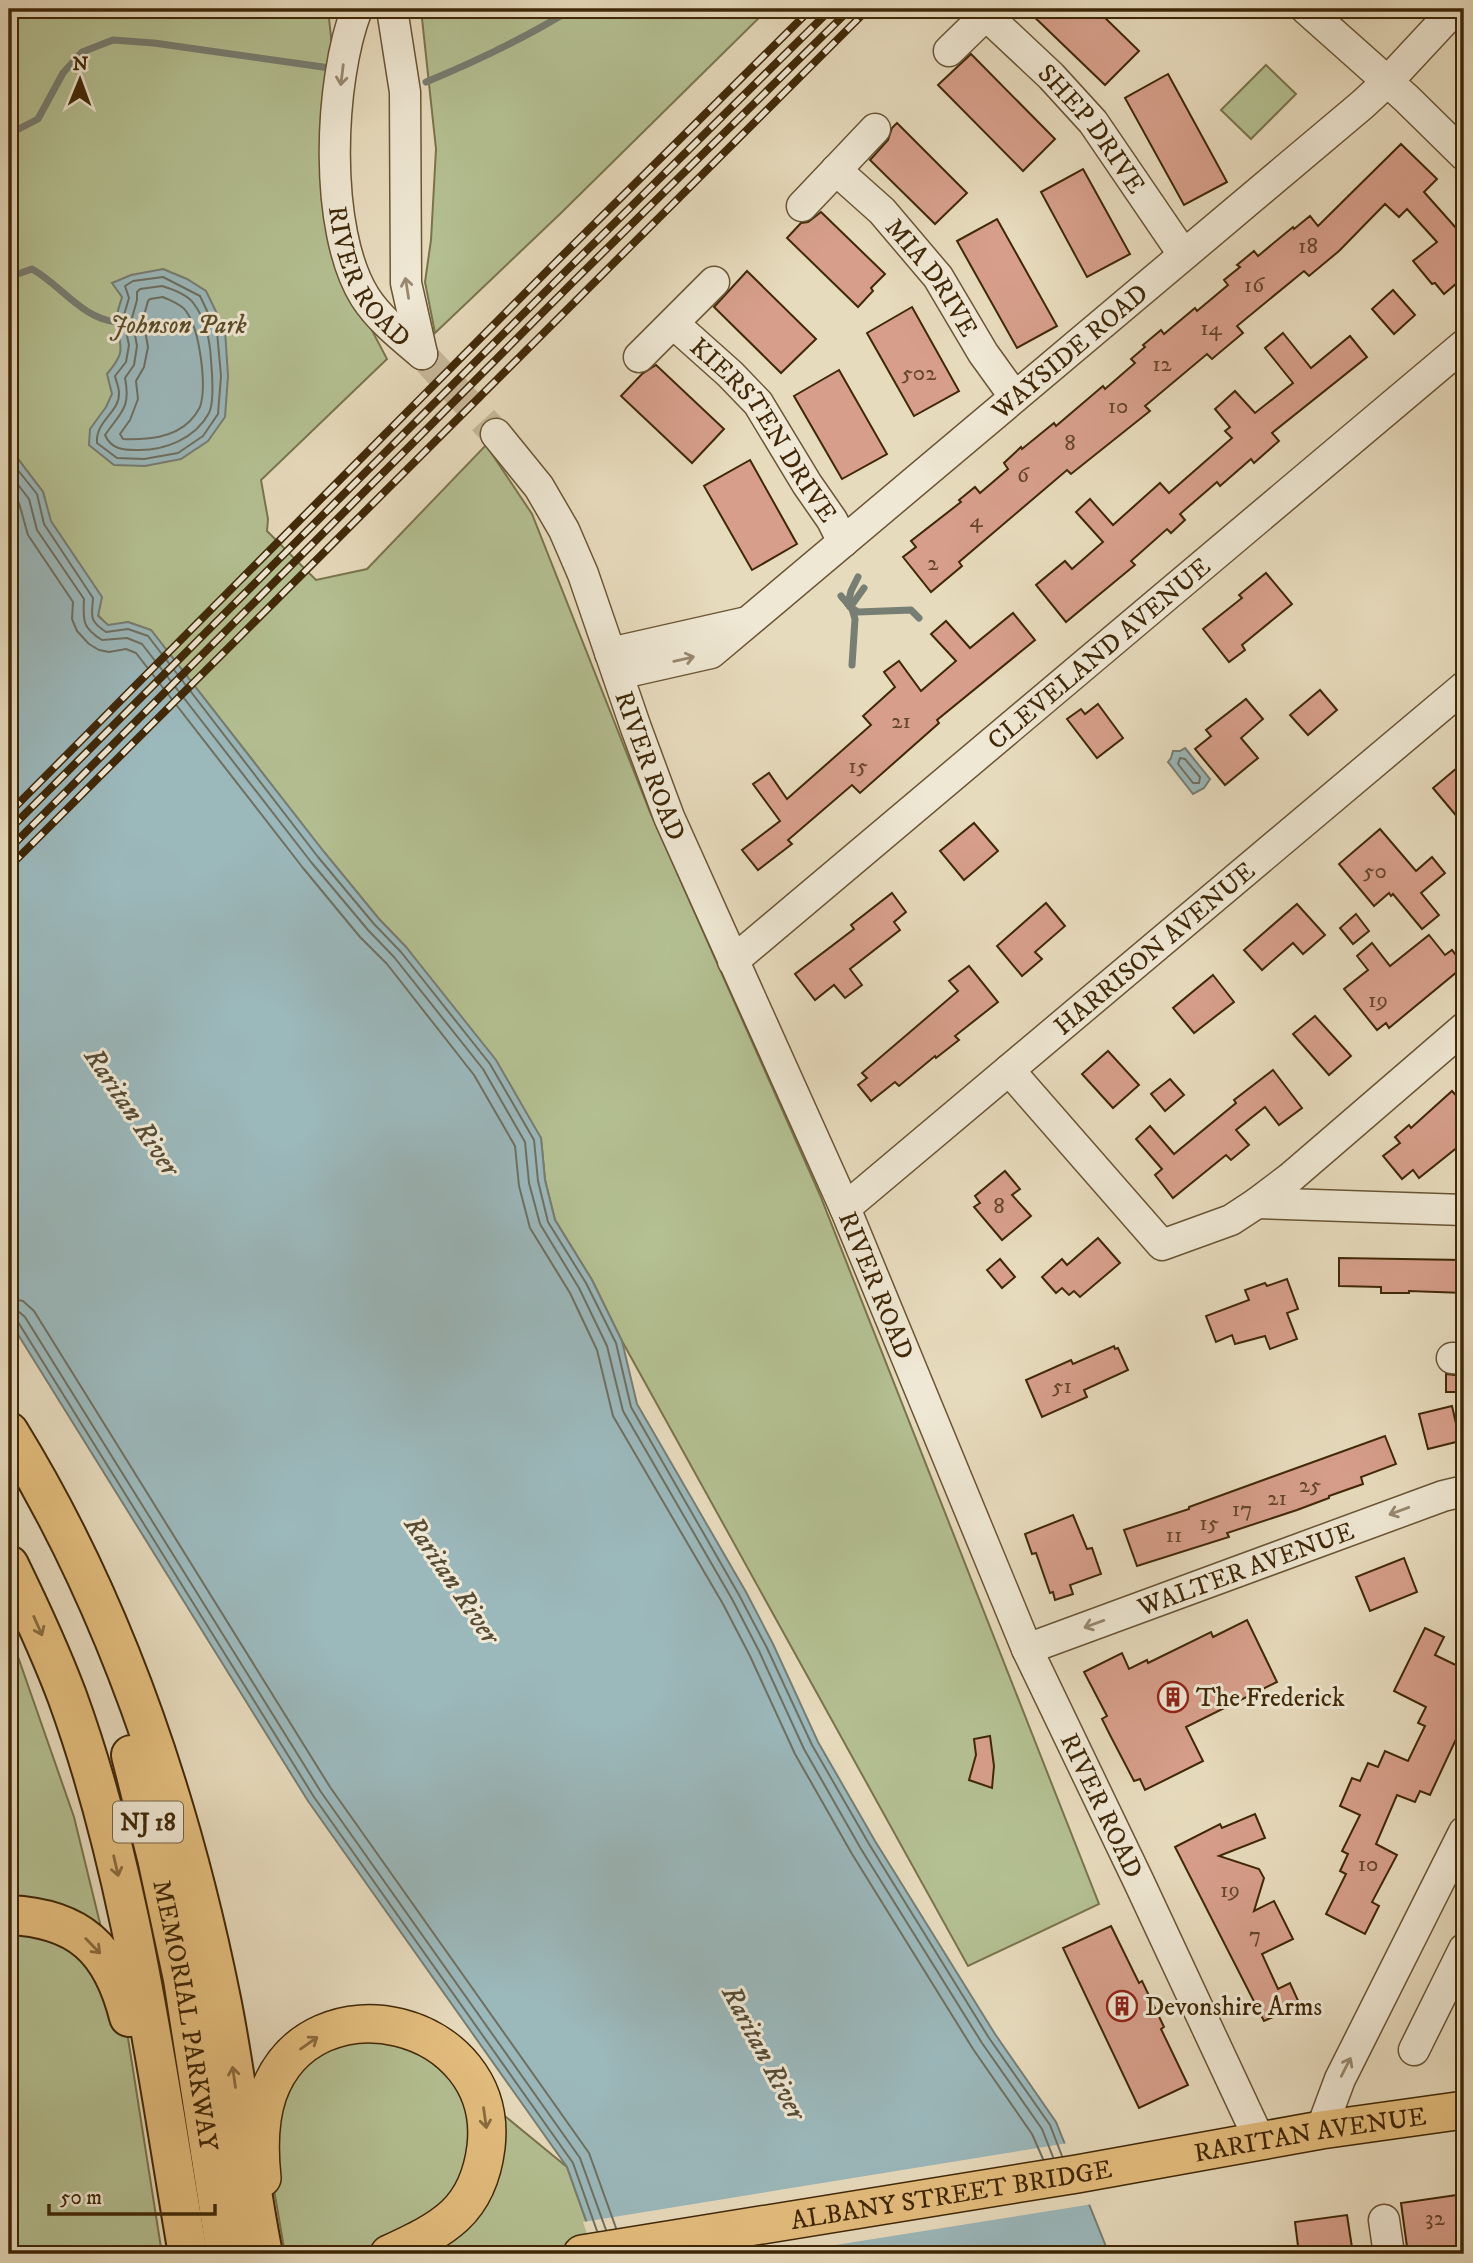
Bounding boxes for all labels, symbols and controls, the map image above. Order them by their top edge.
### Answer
north arrow [46,46,116,116]
text: N [72,53,89,76]
street label: SHEP DRIVE [1030,57,1152,201]
one-way arrow [335,63,348,86]
street label: RIVER ROAD [320,204,417,355]
street label: MIA DRIVE [877,212,985,343]
house number: 18 [1298,232,1318,261]
house number: 16 [1244,271,1265,300]
one-way arrow [400,277,413,300]
street label: WAYSIDE ROAD [985,277,1155,428]
park label: Johnson Park [109,309,247,342]
house number: 14 [1200,314,1223,343]
street label: KIERSTEN DRIVE [682,331,844,529]
house number: 12 [1152,350,1173,379]
house number: 502 [901,359,937,388]
house number: 10 [1108,392,1128,421]
house number: 8 [1064,429,1076,458]
house number: 6 [1017,461,1030,490]
house number: 4 [969,506,983,535]
house number: 2 [927,549,939,578]
street label: CLEVELAND AVENUE [981,551,1218,758]
one-way arrow [672,652,695,665]
street label: RIVER ROAD [607,687,692,846]
house number: 21 [891,707,911,736]
house number: 15 [848,752,868,781]
street label: HARRISON AVENUE [1048,855,1262,1043]
house number: 50 [1363,857,1387,886]
house number: 19 [1368,986,1388,1015]
water label: Raritan River [75,1040,189,1184]
house number: 8 [993,1192,1005,1221]
street label: RIVER ROAD [830,1207,921,1365]
house number: 51 [1052,1372,1072,1401]
house number: 25 [1299,1471,1321,1500]
house number: 21 [1267,1484,1287,1513]
house number: 17 [1232,1495,1252,1524]
one-way arrow [1389,1506,1411,1519]
water label: Raritan River [395,1508,509,1652]
house number: 15 [1199,1509,1219,1538]
street label: WALTER AVENUE [1133,1515,1359,1625]
house number: 11 [1166,1521,1182,1550]
one-way arrow [33,1616,46,1637]
one-way arrow [1083,1619,1105,1631]
building icon: The Frederick [1156,1680,1190,1714]
place label: The Frederick [1196,1682,1345,1715]
street label: RIVER ROAD [1052,1728,1150,1884]
road number: NJ 18 [113,1801,183,1842]
house number: 10 [1358,1850,1378,1879]
one-way arrow [110,1854,123,1877]
house number: 19 [1220,1876,1240,1905]
street label: MEMORIAL PARKWAY [144,1877,225,2154]
house number: 7 [1249,1921,1261,1950]
one-way arrow [84,1938,101,1955]
water label: Raritan River [713,1979,815,2128]
building icon: Devonshire Arms [1105,1989,1139,2023]
place label: Devonshire Arms [1145,1991,1322,2024]
one-way arrow [299,2036,318,2050]
one-way arrow [1339,2057,1353,2078]
one-way arrow [227,2067,240,2089]
street label: RARITAN AVENUE [1192,2100,1429,2171]
one-way arrow [479,2106,492,2129]
street label: ALBANY STREET BRIDGE [788,2153,1115,2238]
scale bar [49,2172,215,2216]
text: 50 m [60,2185,102,2211]
house number: 32 [1425,2204,1446,2233]

